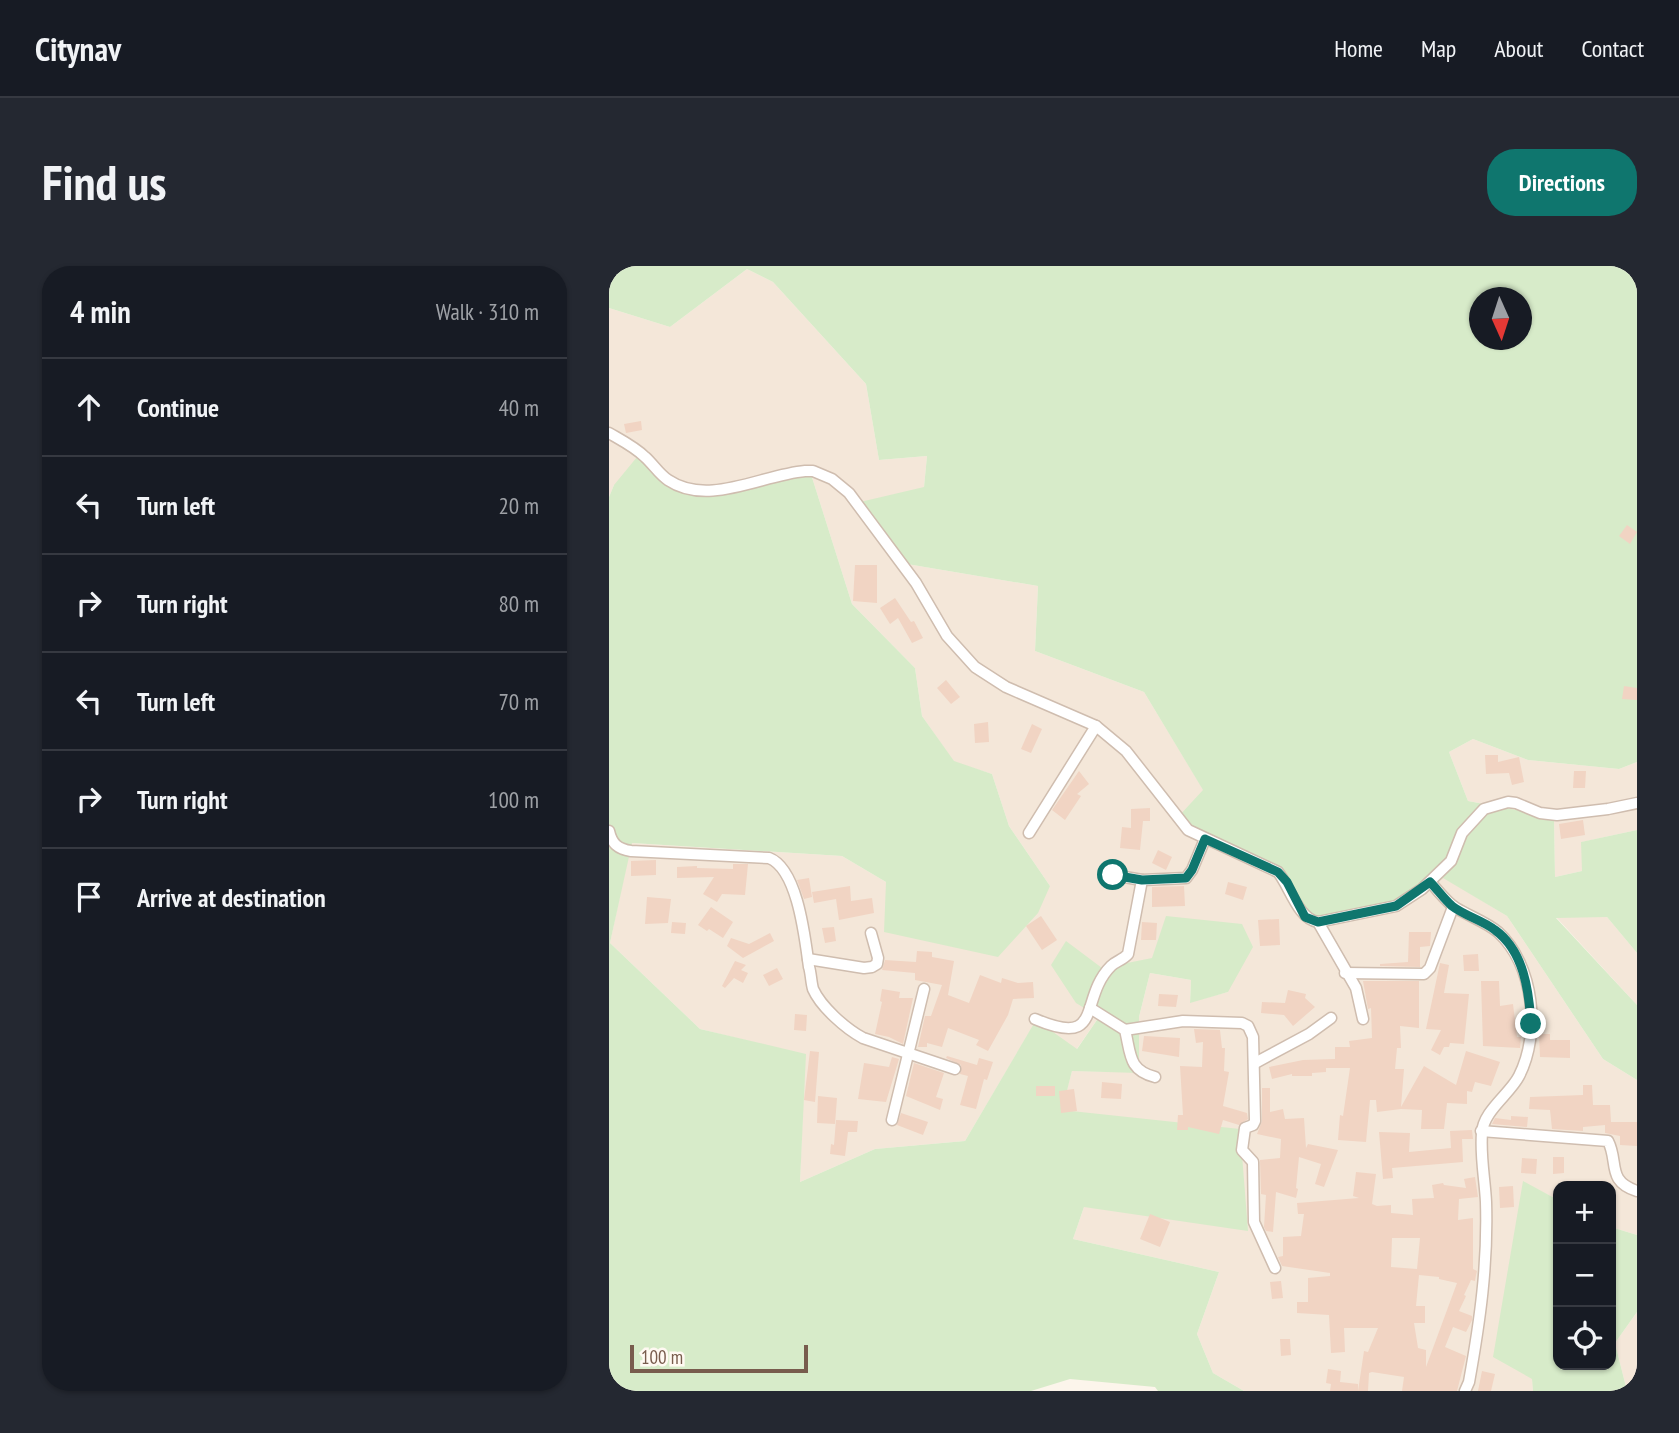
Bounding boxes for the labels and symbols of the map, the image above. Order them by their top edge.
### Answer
north arrow [1469,287,1532,350]
route start [1097,859,1128,890]
route end [1515,1008,1546,1039]
scale bar [630,1342,809,1374]

